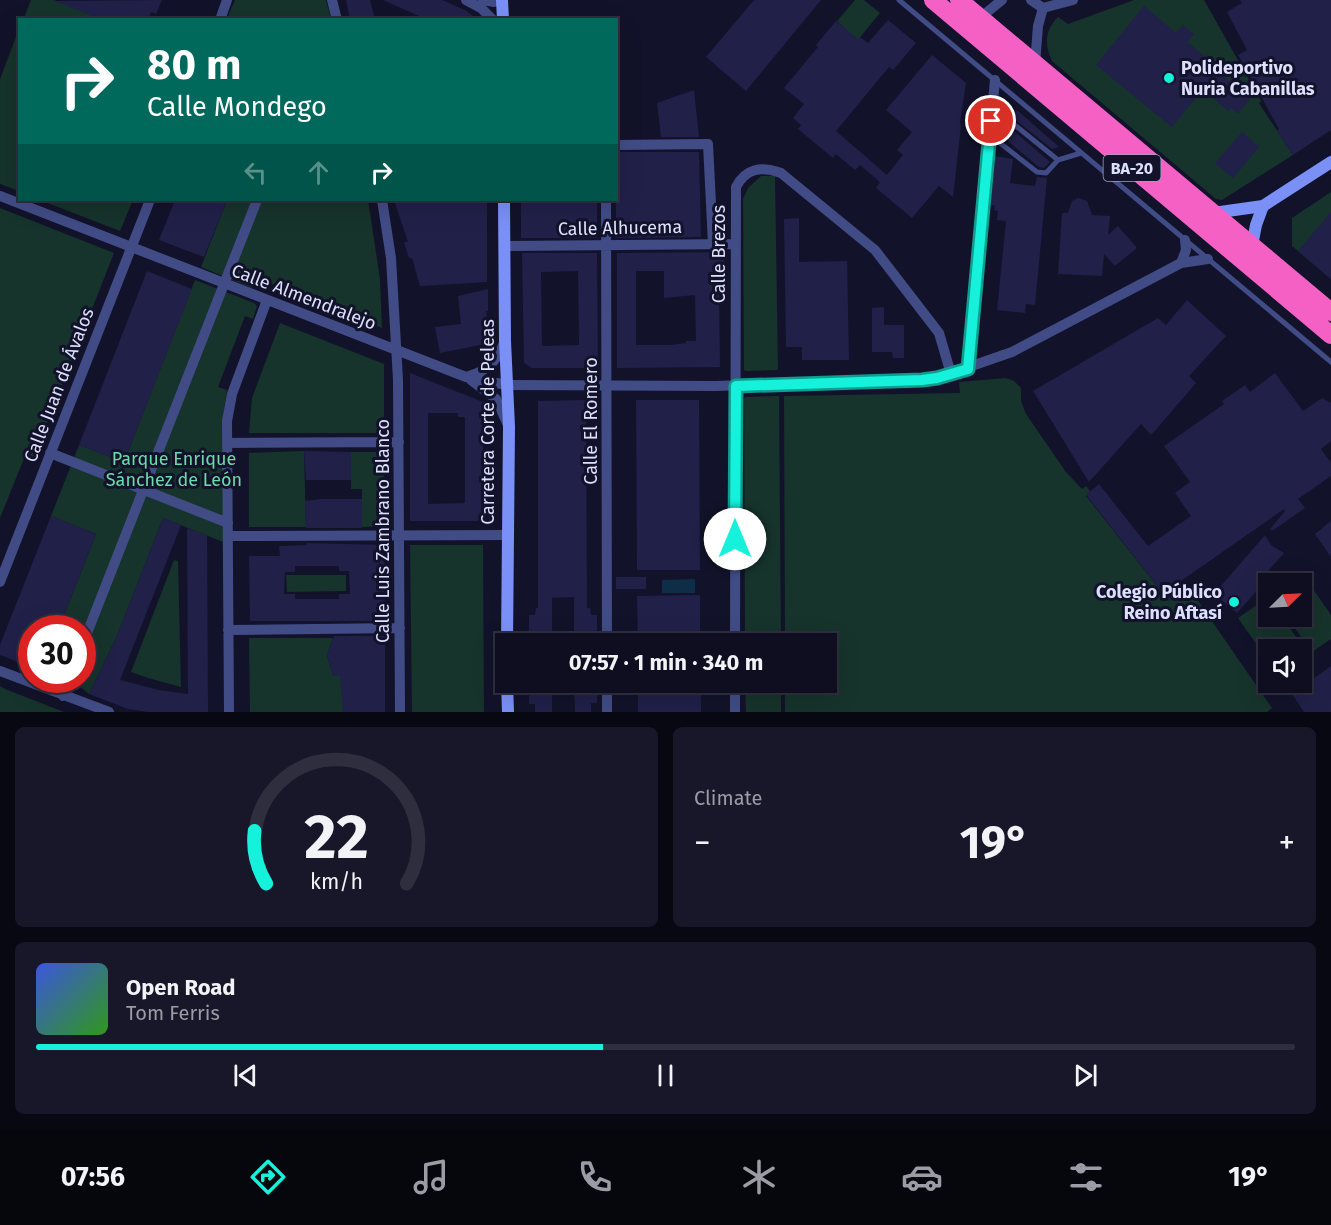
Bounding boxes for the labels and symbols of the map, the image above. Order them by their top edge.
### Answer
place label: Polideportivo Nuria Cabanillas [1181,57,1315,100]
marker: Polideportivo Nuria Cabanillas [1162,71,1176,85]
pin [965,95,1016,146]
road number: BA-20 [1104,155,1160,181]
street label: Calle Brezos [708,205,730,303]
street label: Calle Alhucema [558,216,682,240]
street label: Calle Almendralejo [229,259,379,335]
street label: Calle Juan de Ávalos [18,304,99,465]
street label: Carretera Corte de Peleas [477,319,499,525]
street label: Calle El Romero [580,357,602,485]
street label: Calle Luis Zambrano Blanco [372,419,394,643]
park label: Parque Enrique Sánchez de León [106,448,242,491]
position arrow [703,507,767,571]
north arrow [1258,573,1312,627]
place label: Colegio Público Reino Aftasí [1096,581,1222,624]
marker: Colegio Público Reino Aftasí [1227,595,1241,609]
speed limit sign: 30 [18,615,96,693]

